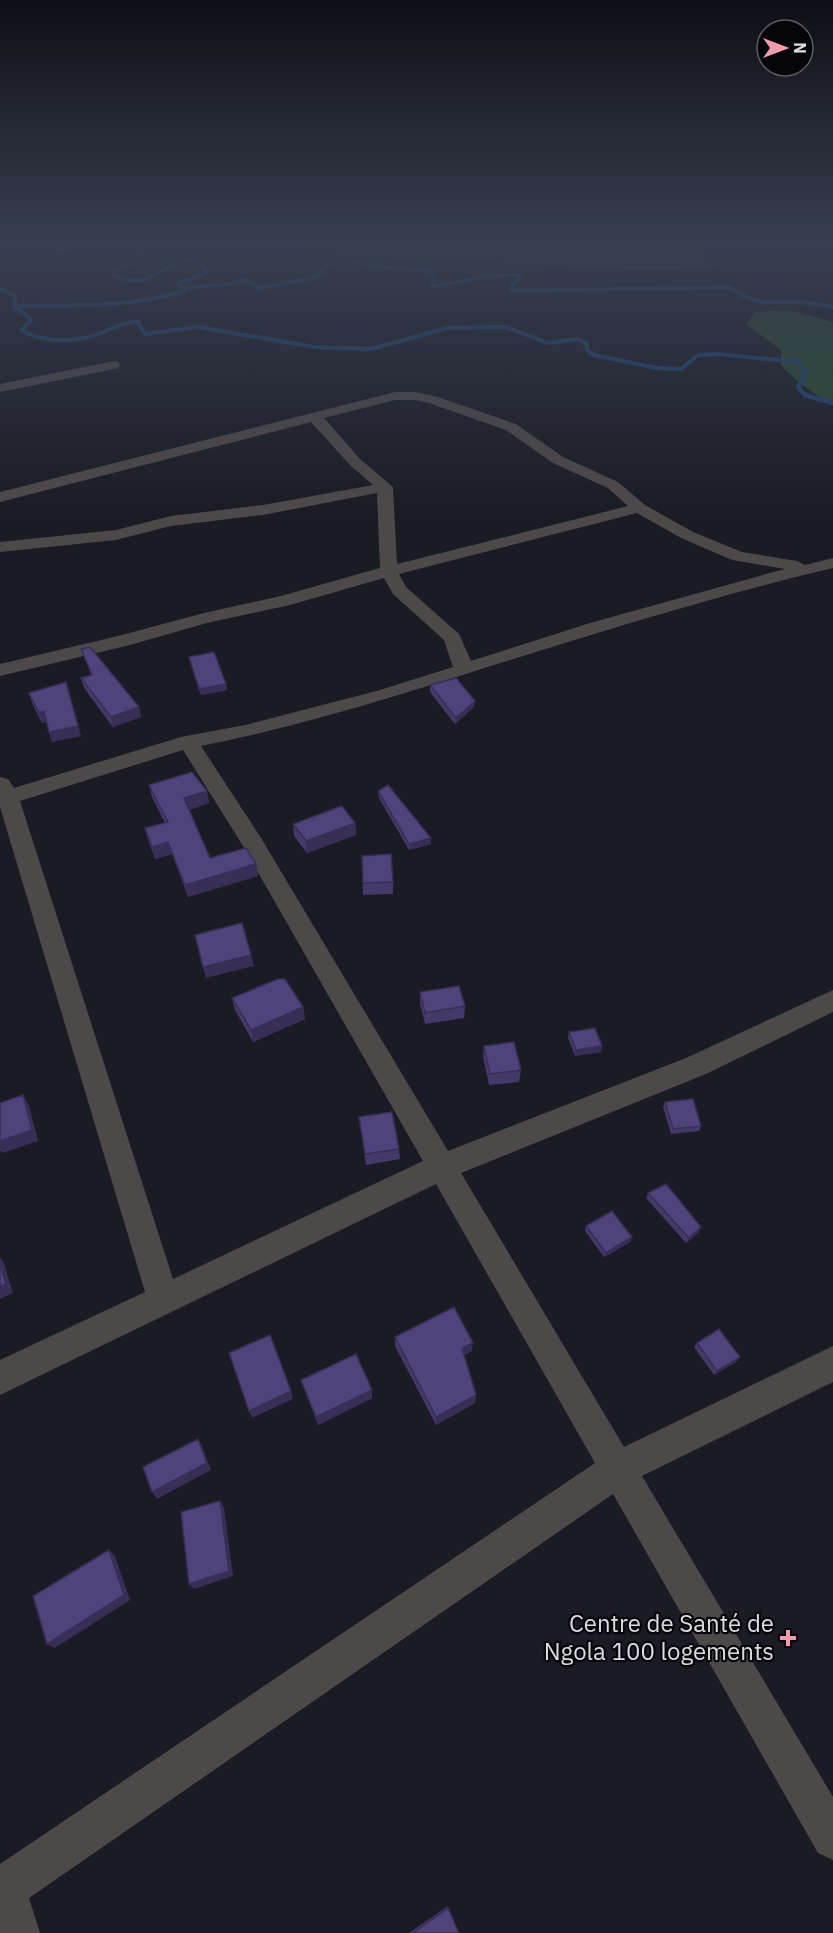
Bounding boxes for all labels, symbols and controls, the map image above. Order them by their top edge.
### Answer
north arrow [755,18,815,78]
text: N [790,42,810,54]
place label: Centre de Santé de Ngola 100 logements [544,1607,774,1667]
marker: Centre de Santé de Ngola 100 logements [779,1629,797,1647]

